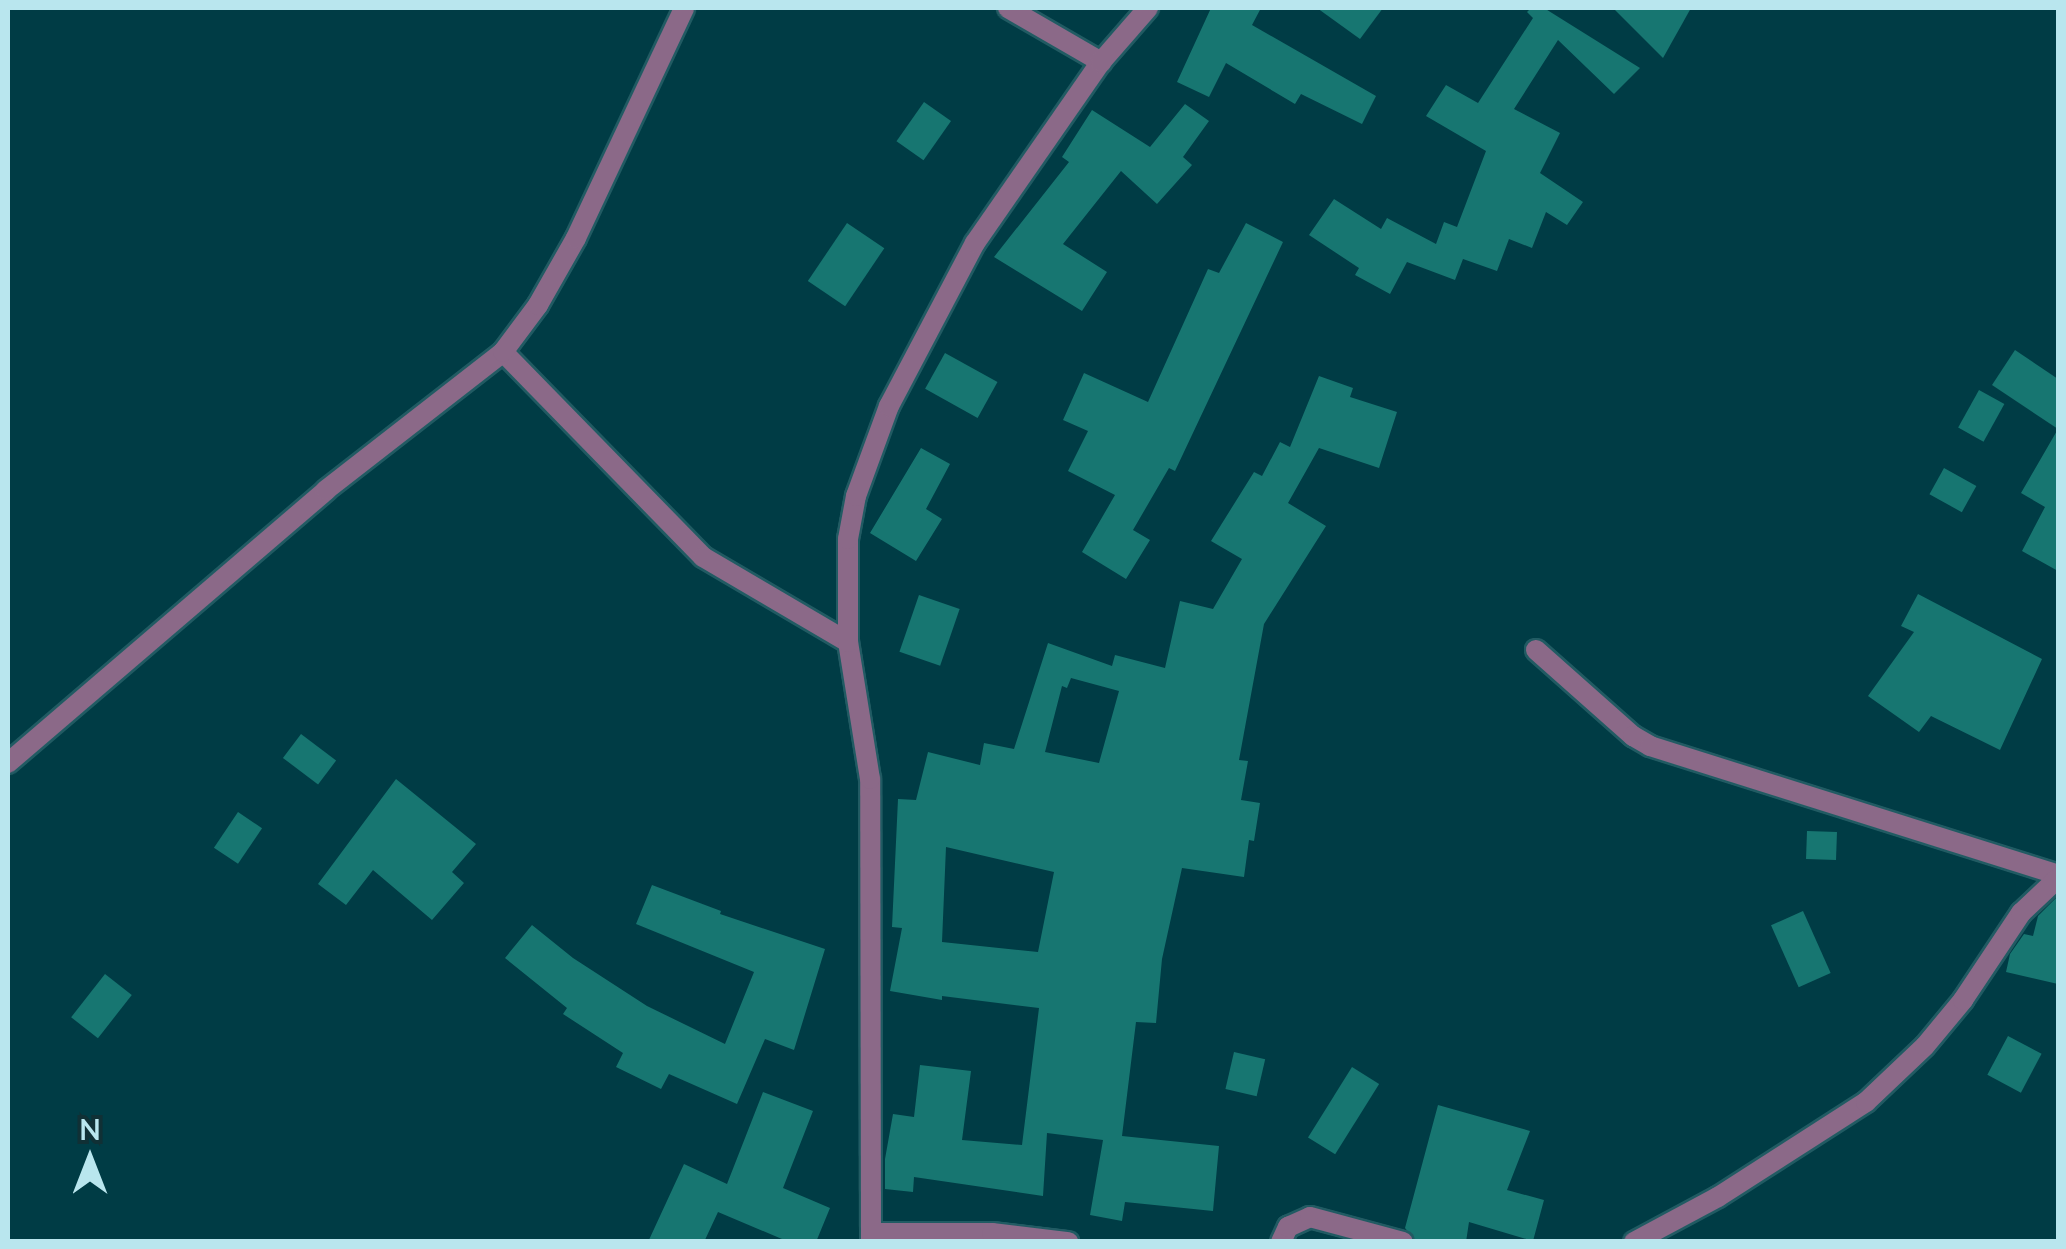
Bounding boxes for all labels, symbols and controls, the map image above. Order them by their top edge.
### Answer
north arrow [40,1109,140,1209]
text: N [79,1112,101,1146]

